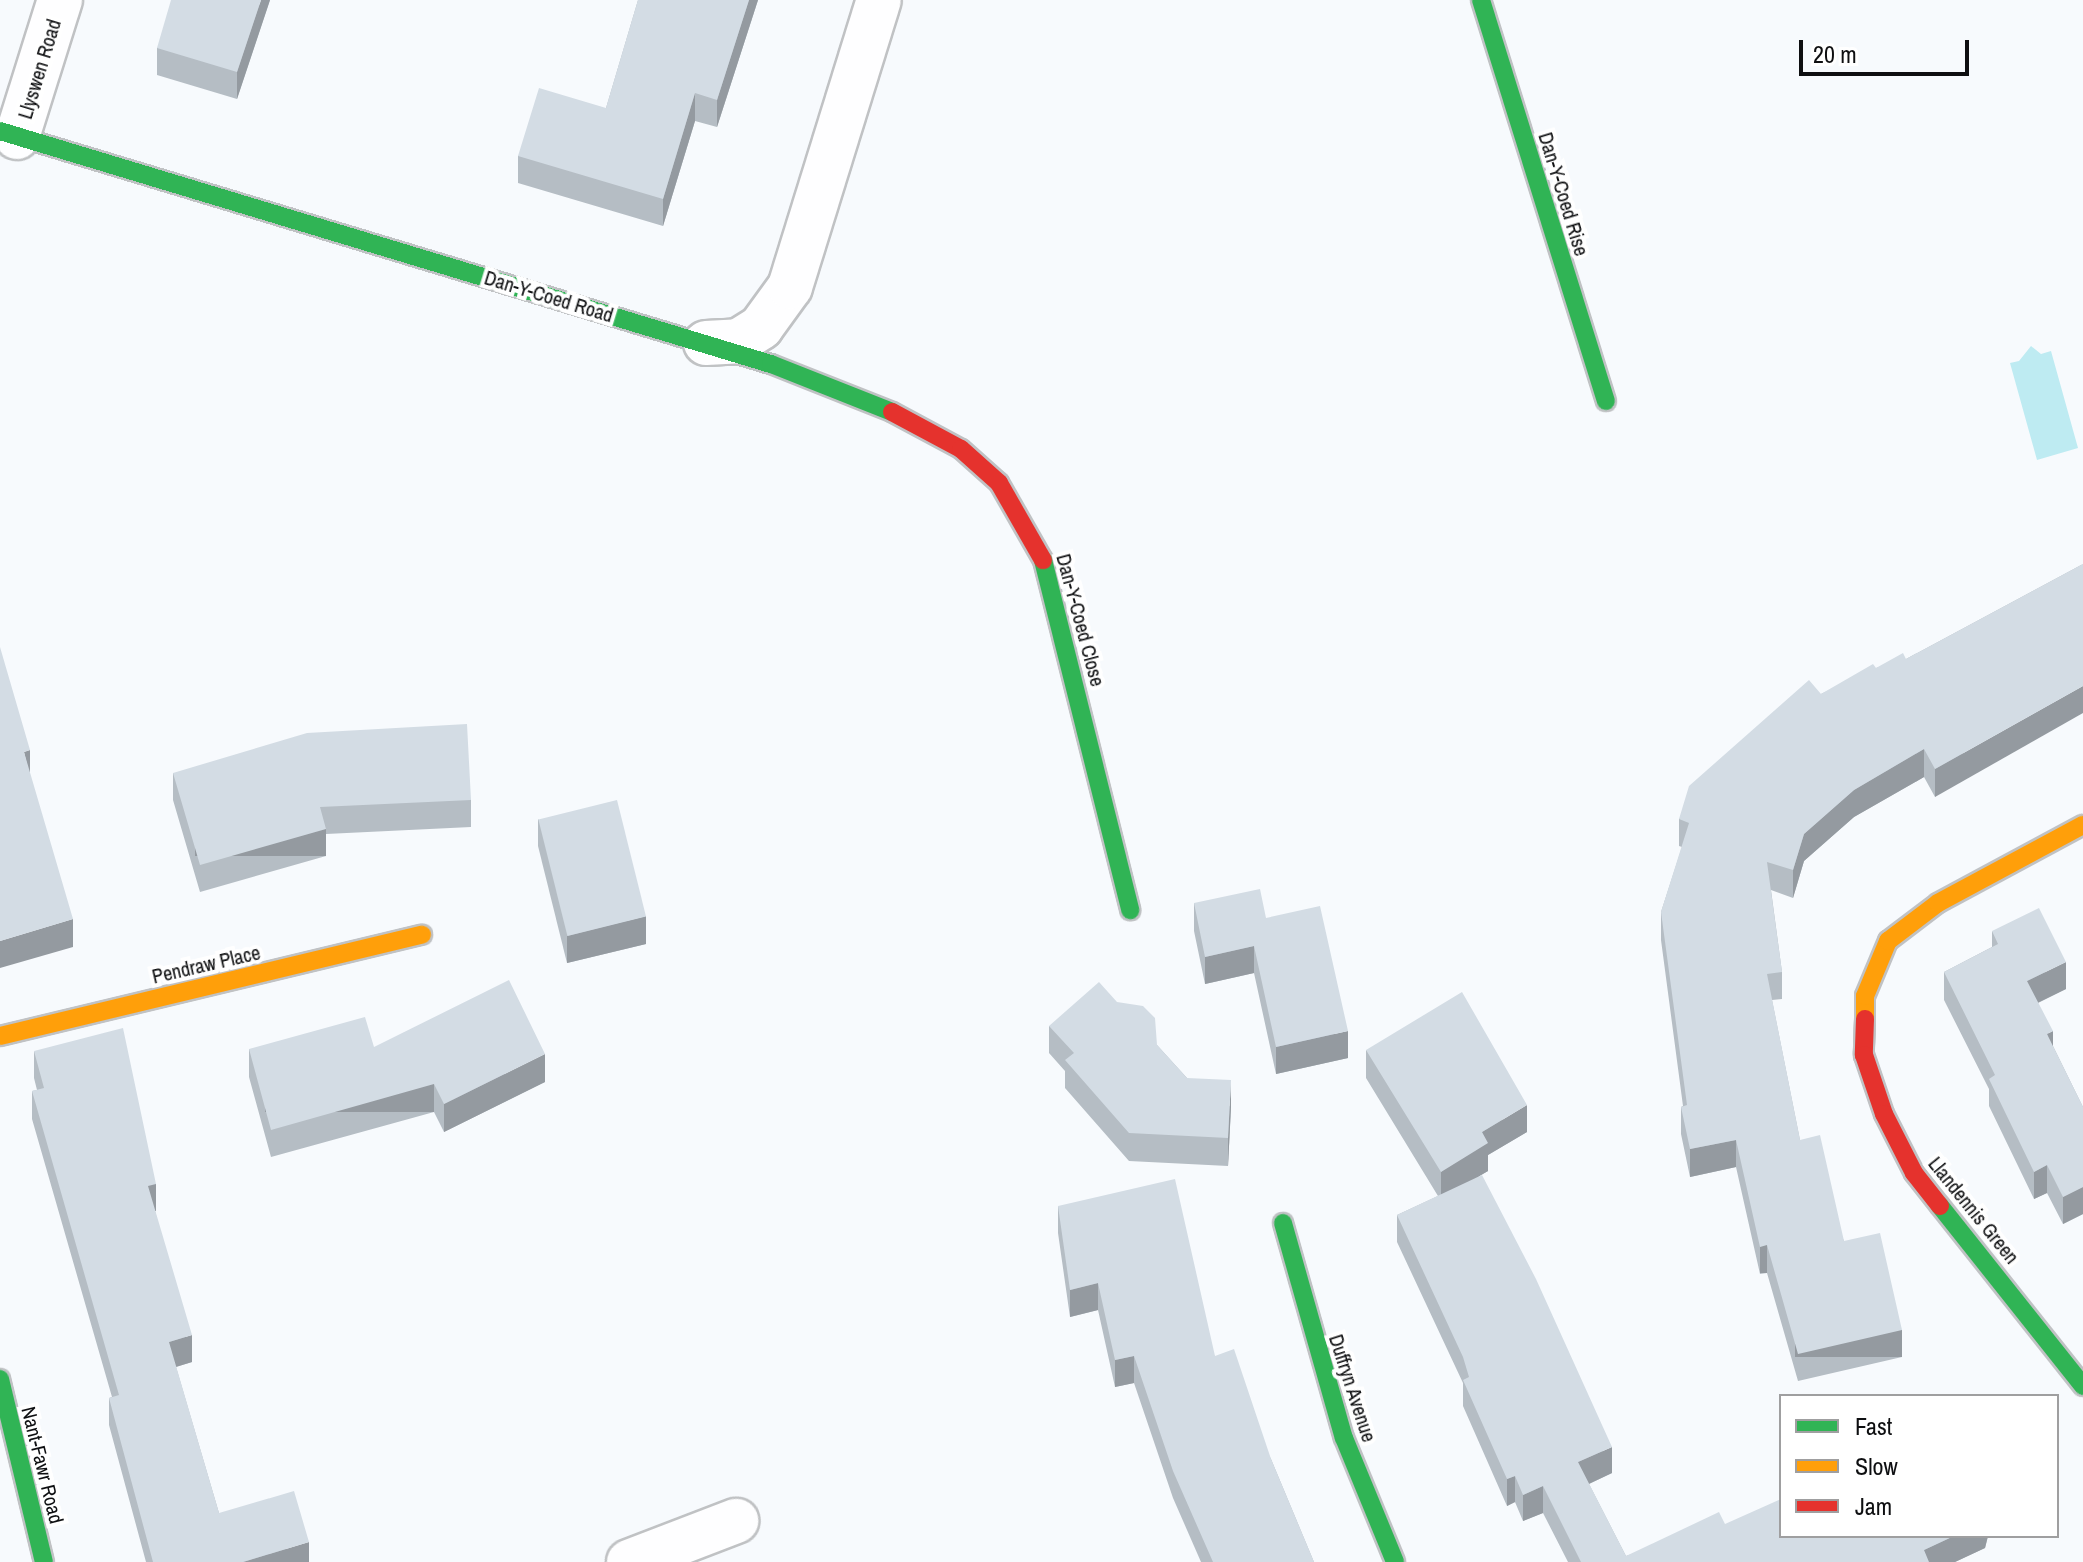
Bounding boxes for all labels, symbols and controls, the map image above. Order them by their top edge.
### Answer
street label: Llyswen Road [12,16,66,122]
scale bar [1803,24,1973,74]
text: 20 m [1813,38,1857,70]
street label: Dan-Y-Coed Rise [1534,129,1594,259]
street label: Dan-Y-Coed Road [482,265,616,327]
street label: Dan-Y-Coed Close [1052,551,1110,689]
street label: Pendraw Place [150,940,262,988]
street label: Llandennis Green [1924,1152,2024,1268]
street label: Duffryn Avenue [1324,1331,1382,1445]
legend [1779,1394,2059,1538]
street label: Nant-Fawr Road [17,1404,69,1526]
text: Fast [1855,1410,1892,1442]
text: Slow [1855,1450,1898,1482]
text: Jam [1855,1490,1892,1522]

